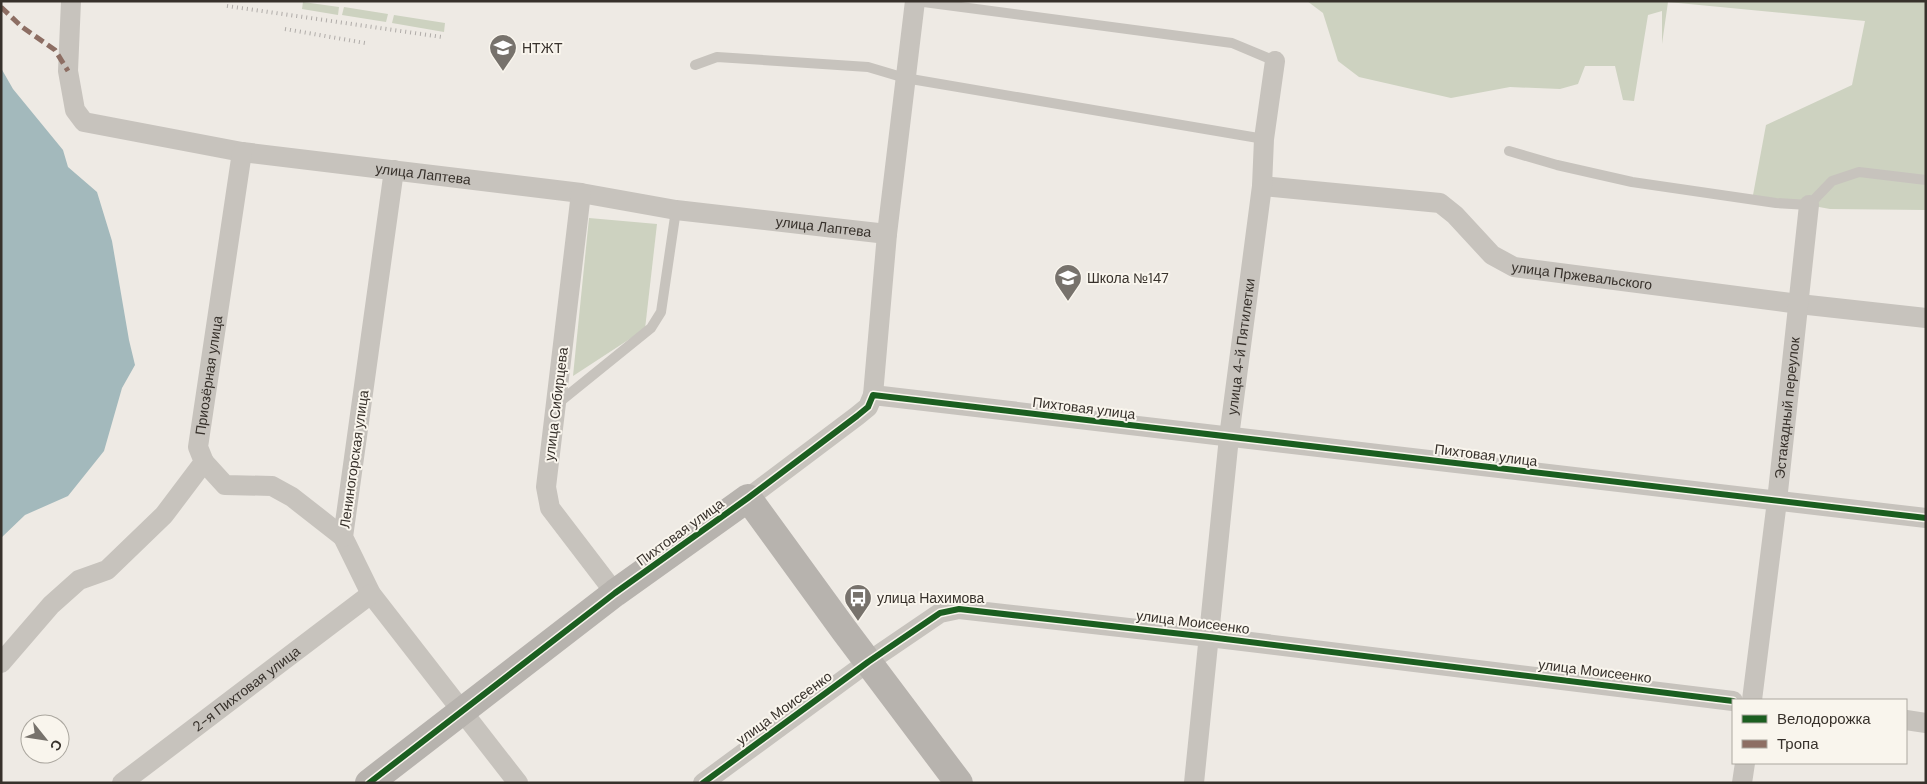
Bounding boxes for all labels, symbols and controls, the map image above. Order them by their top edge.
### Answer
school or university icon: НТЖТ [488,33,518,72]
place label: НТЖТ [522,39,563,57]
street label: улица Лаптева [374,159,472,189]
street label: улица Лаптева [775,212,872,241]
street label: улица Пржевальского [1511,258,1653,294]
school or university icon: Школа №147 [1053,263,1083,302]
place label: Школа №147 [1087,269,1169,287]
street label: улица 4-й Пятилетки [1223,277,1259,416]
street label: Приозёрная улица [191,314,227,436]
street label: Эстакадный переулок [1770,335,1804,480]
street label: улица Сибирцева [540,346,572,462]
street label: Лениногорская улица [335,389,373,529]
street label: Пихтовая улица [1031,393,1137,423]
street label: Пихтовая улица [1433,440,1539,470]
street label: Пихтовая улица [633,494,727,570]
bus stop icon: улица Нахимова [843,583,873,622]
place label: улица Нахимова [877,589,985,607]
street label: улица Моисеенко [1135,606,1251,638]
street label: 2-я Пихтовая улица [189,642,304,735]
street label: улица Моисеенко [1537,655,1653,687]
street label: улица Моисеенко [733,667,836,749]
legend [1732,699,1907,764]
text: Велодорожка [1777,709,1871,729]
north arrow [20,714,70,764]
text: Тропа [1777,734,1819,754]
text: С [46,737,67,754]

